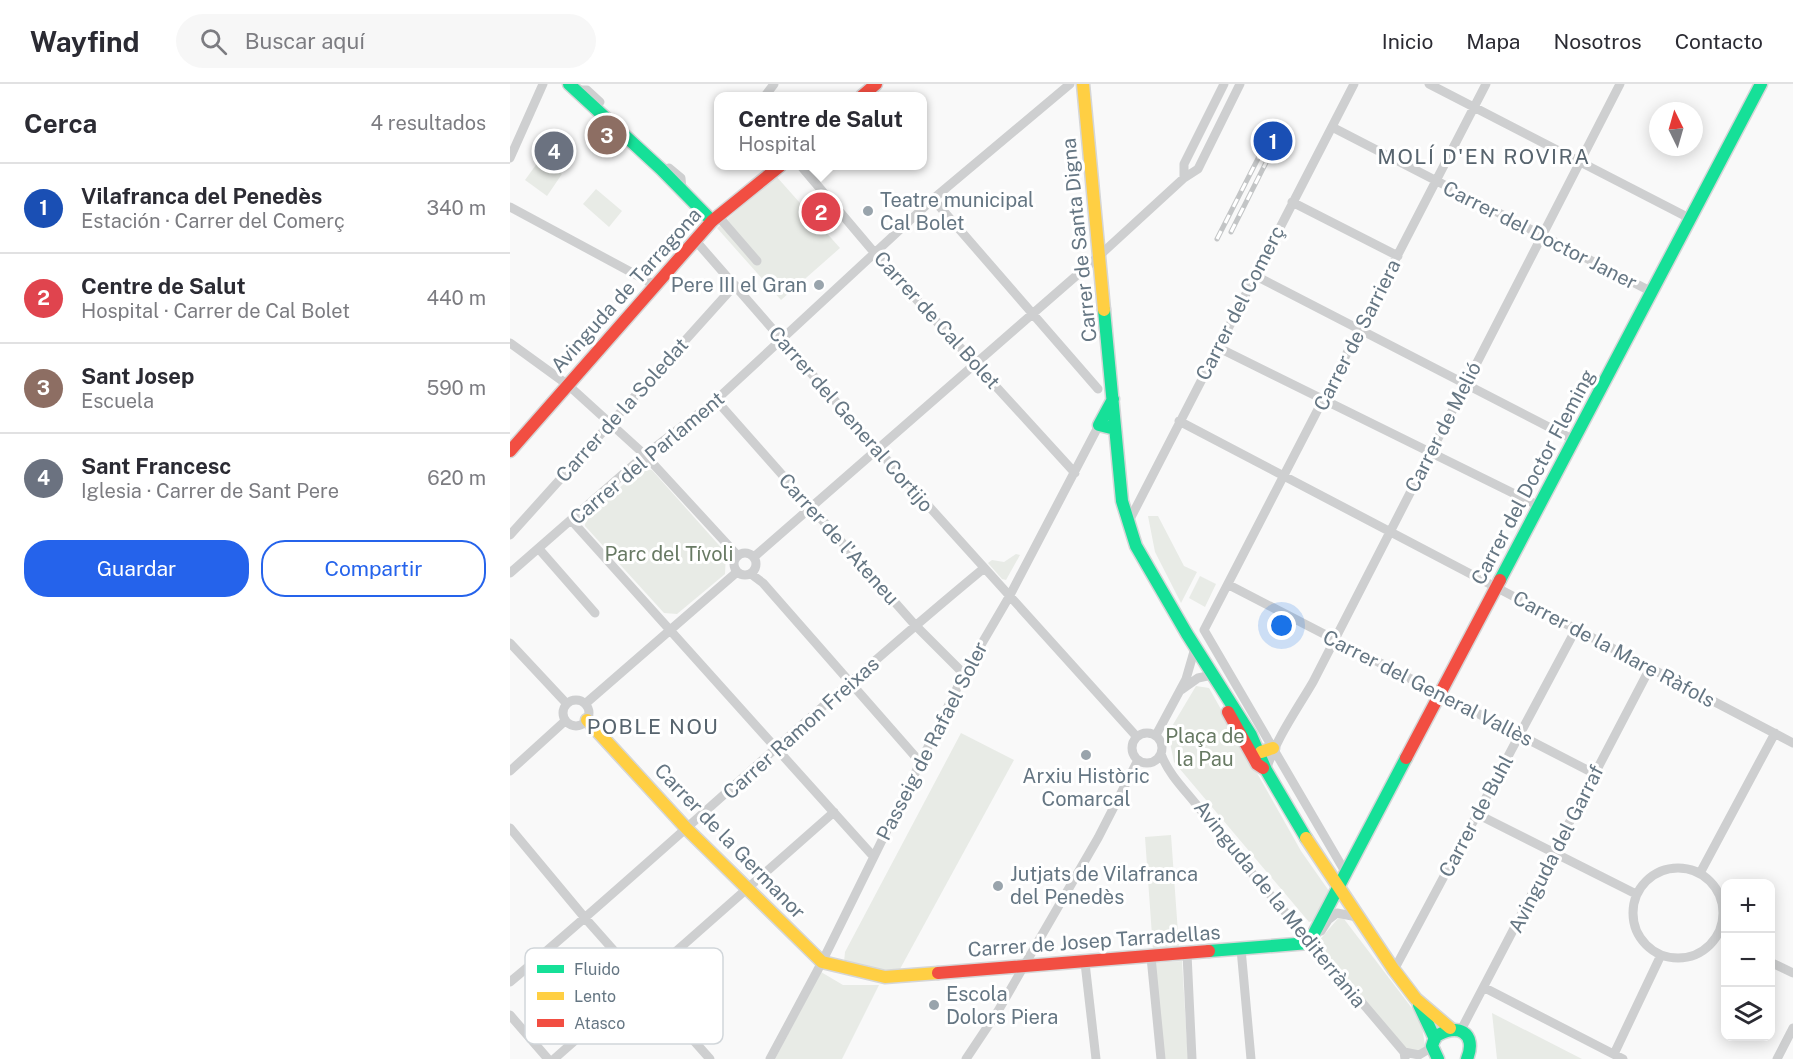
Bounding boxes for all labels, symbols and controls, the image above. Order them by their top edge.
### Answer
search box [176,14,596,68]
text: Wayfind [30,25,140,58]
icon: search [197,25,230,58]
text: Buscar aquí [245,28,365,54]
text: Inicio [1382,29,1433,54]
text: Mapa [1466,29,1520,54]
text: Nosotros [1553,29,1642,54]
text: Contacto [1675,29,1763,54]
popup [714,92,927,170]
north arrow [1649,102,1703,156]
text: Centre de Salut [738,106,903,132]
text: Cerca [24,108,97,139]
text: 4 resultados [370,111,486,135]
pin: 3 [588,112,626,158]
pin: 1 [1254,118,1293,164]
pin: 4 [534,128,573,174]
text: Hospital [738,132,816,156]
street label: Carrer de Santa Digna [1056,137,1102,343]
district label: MOLÍ D'EN ROVIRA [1377,144,1591,169]
street label: Carrer del Doctor Janer [1439,176,1641,295]
text: Vilafranca del Penedès [81,183,322,209]
place label: Teatre municipal Cal Bolet [880,188,1034,235]
pin: 2 [802,190,840,234]
text: 1 [39,196,48,220]
text: 340 m [426,196,486,220]
street label: Avinguda de Tarragona [546,203,706,377]
marker: Teatre municipal Cal Bolet [861,204,875,218]
text: Estación · Carrer del Comerç [81,209,345,233]
street label: Carrer del Comerç [1191,222,1289,384]
street label: Carrer de Cal Bolet [869,246,1005,394]
street label: Carrer de Sarriera [1308,255,1406,415]
text: Centre de Salut [81,273,246,299]
place label: Pere III el Gran [671,273,807,297]
marker: Pere III el Gran [812,278,826,292]
text: 2 [37,286,50,310]
text: 440 m [426,286,486,310]
text: Hospital · Carrer de Cal Bolet [81,299,350,323]
street label: Carrer del General Cortijo [764,321,938,517]
street label: Carrer de la Soledat [551,333,693,487]
street label: Carrer de Melió [1400,358,1486,496]
text: Sant Josep [81,363,194,389]
street label: Carrer del Doctor Fleming [1466,365,1600,589]
text: 3 [37,376,50,400]
text: 590 m [426,376,486,400]
street label: Carrer del Parlament [565,386,729,530]
text: Escuela [81,389,154,413]
text: Sant Francesc [81,453,231,479]
text: 4 [37,466,50,490]
text: 620 m [427,466,486,490]
street label: Carrer de l'Ateneu [774,468,904,610]
text: Iglesia · Carrer de Sant Pere [81,479,339,503]
button: Guardar [24,540,249,597]
button: Compartir [261,540,486,597]
park label: Parc del Tívoli [605,542,733,566]
street label: Carrer de la Mare Ràfols [1509,586,1719,712]
your location [1267,611,1296,640]
street label: Carrer del General Vallès [1319,625,1537,751]
street label: Passeig de Rafael Soler [871,637,993,844]
street label: Carrer Ramon Freixas [718,652,884,804]
district label: POBLE NOU [587,714,719,739]
park label: Plaça de la Pau [1165,724,1245,771]
marker: Arxiu Històric Comarcal [1079,748,1093,762]
street label: Carrer de Buhl [1434,751,1518,881]
street label: Carrer de la Germanor [650,758,811,924]
street label: Avinguda del Garraf [1503,761,1609,937]
place label: Arxiu Històric Comarcal [1022,764,1150,811]
street label: Avinguda de la Mediterrània [1189,796,1371,1012]
place label: Jutjats de Vilafranca del Penedès [1010,862,1198,909]
marker: Jutjats de Vilafranca del Penedès [991,879,1005,893]
map controls [1721,879,1775,1041]
button: + [1721,879,1775,933]
street label: Carrer de Josep Tarradellas [967,920,1221,962]
button: − [1721,933,1775,987]
legend [525,948,723,1044]
text: Fluido [574,960,620,979]
place label: Escola Dolors Piera [946,982,1058,1029]
text: Lento [574,987,616,1006]
button: layers [1721,987,1775,1041]
marker: Escola Dolors Piera [927,998,941,1012]
text: Atasco [574,1014,625,1033]

